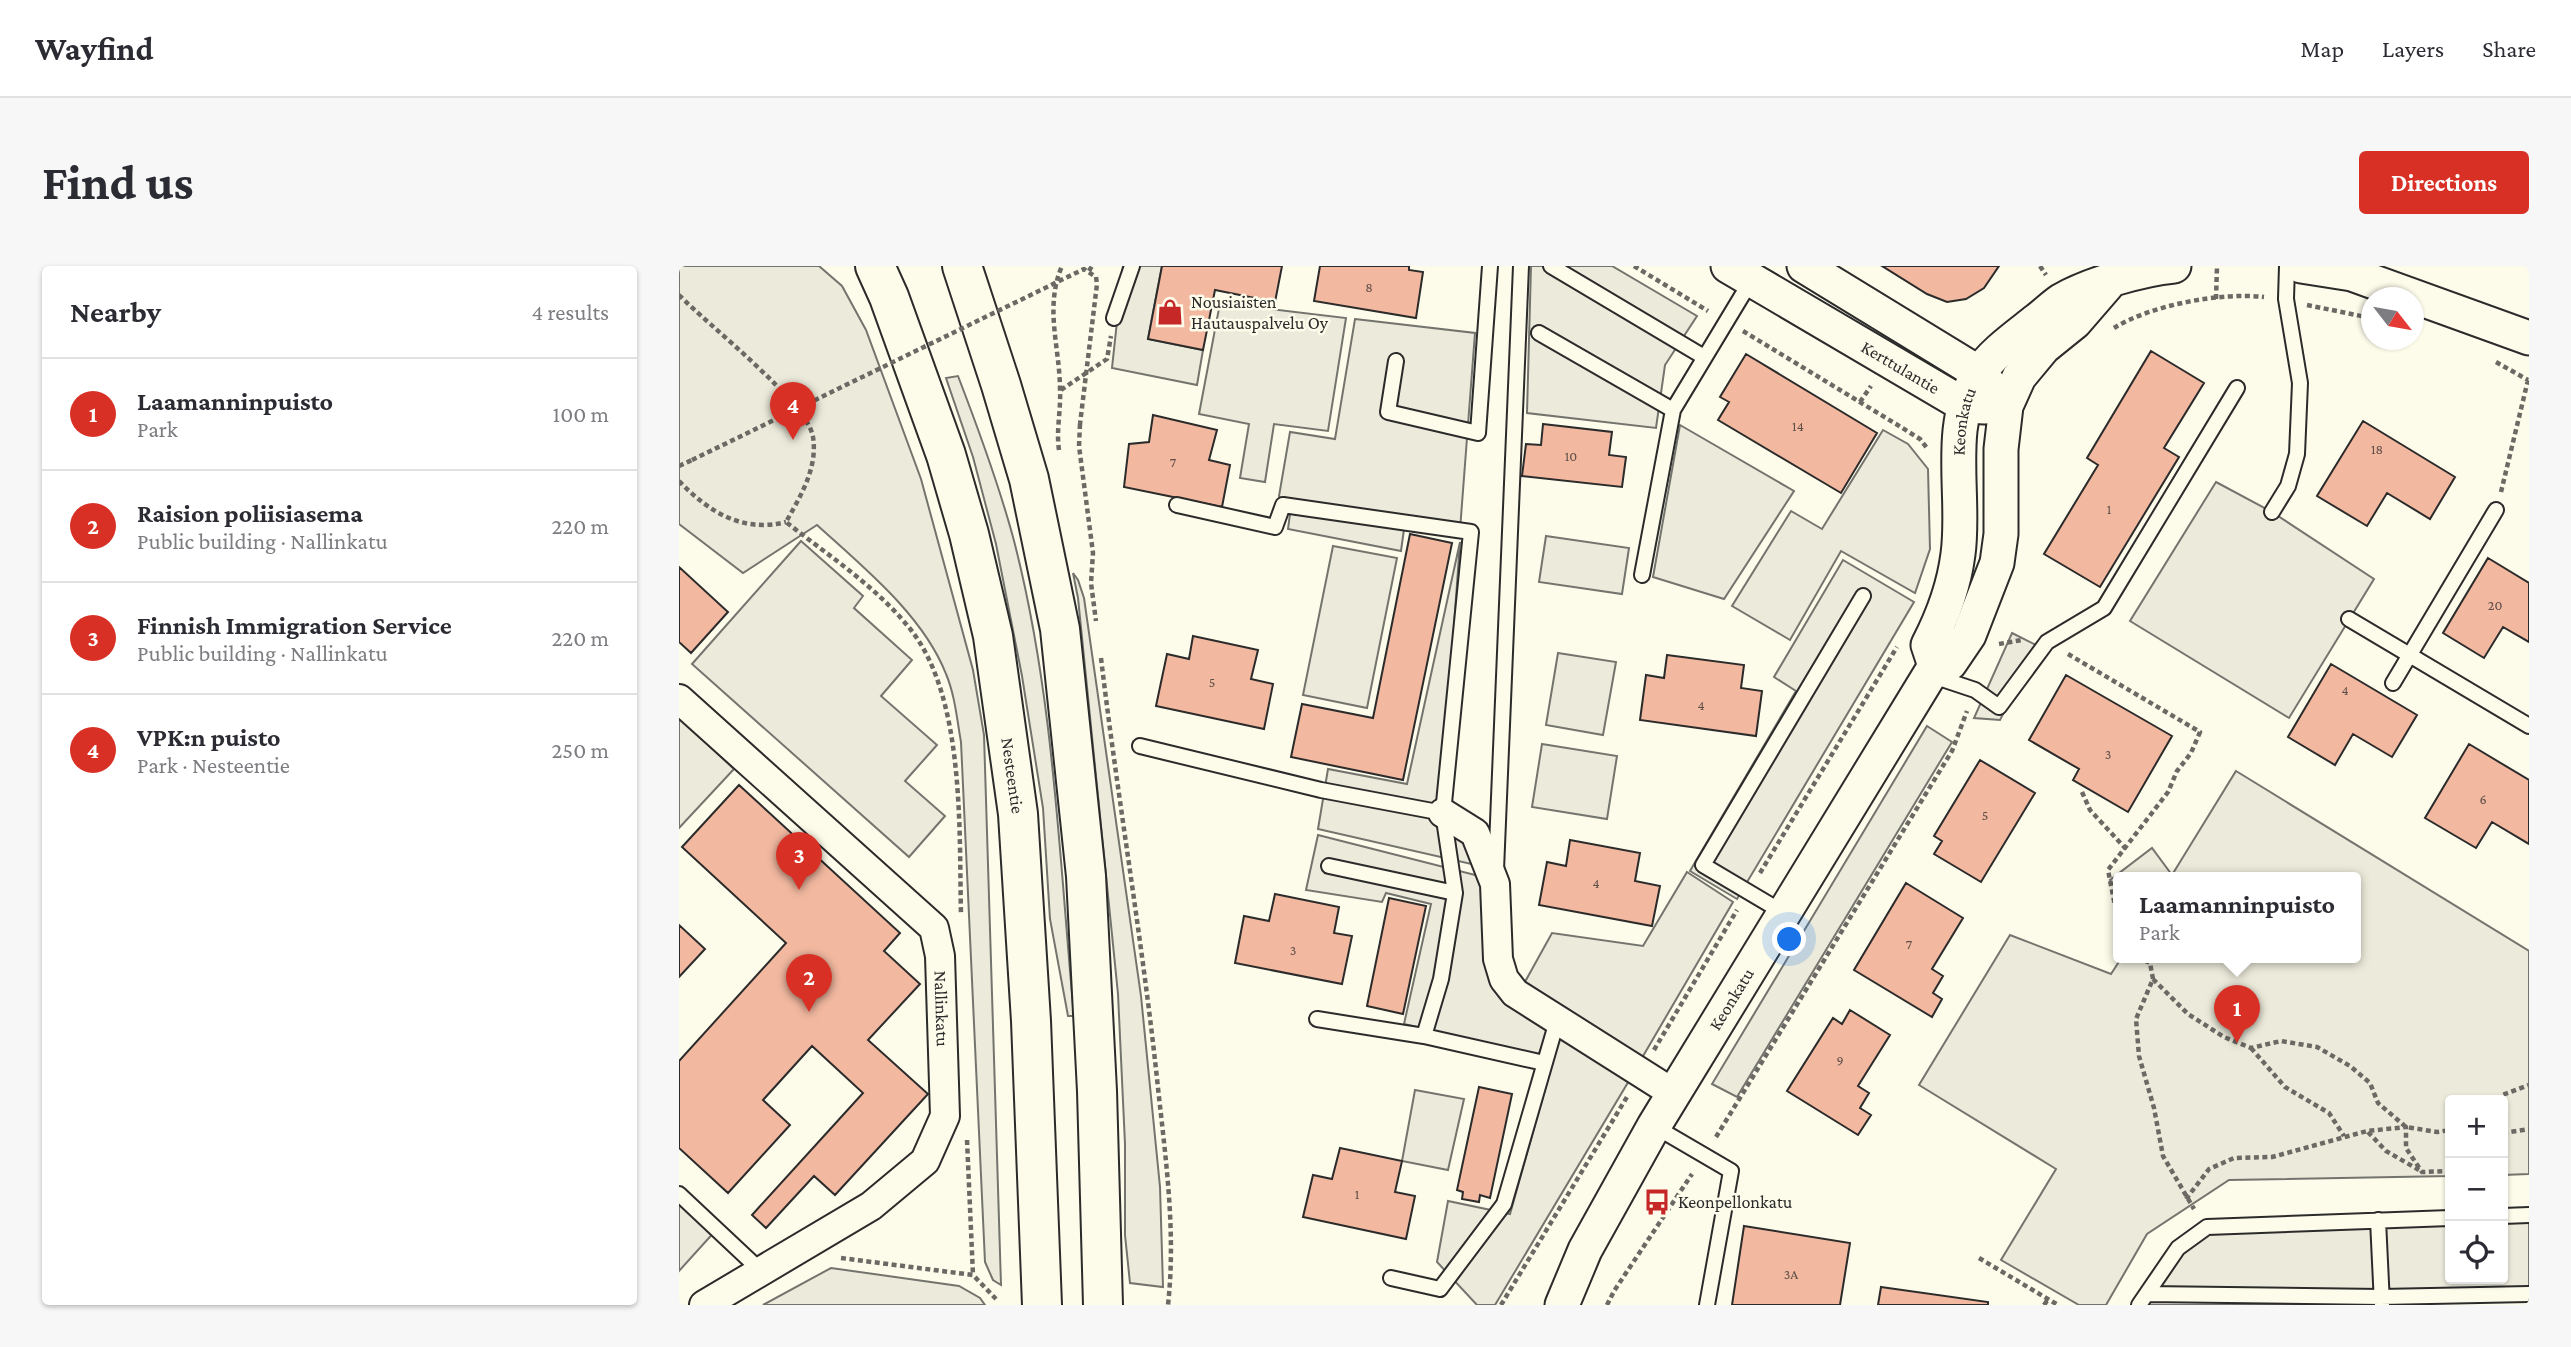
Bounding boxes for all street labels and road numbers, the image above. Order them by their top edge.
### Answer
street label: Kerttulantie [1858,337,1943,398]
street label: Keonkatu [1949,384,1980,456]
street label: Nesteentie [997,736,1028,815]
street label: Keonkatu [1705,964,1758,1034]
street label: Nallinkatu [930,970,953,1048]

